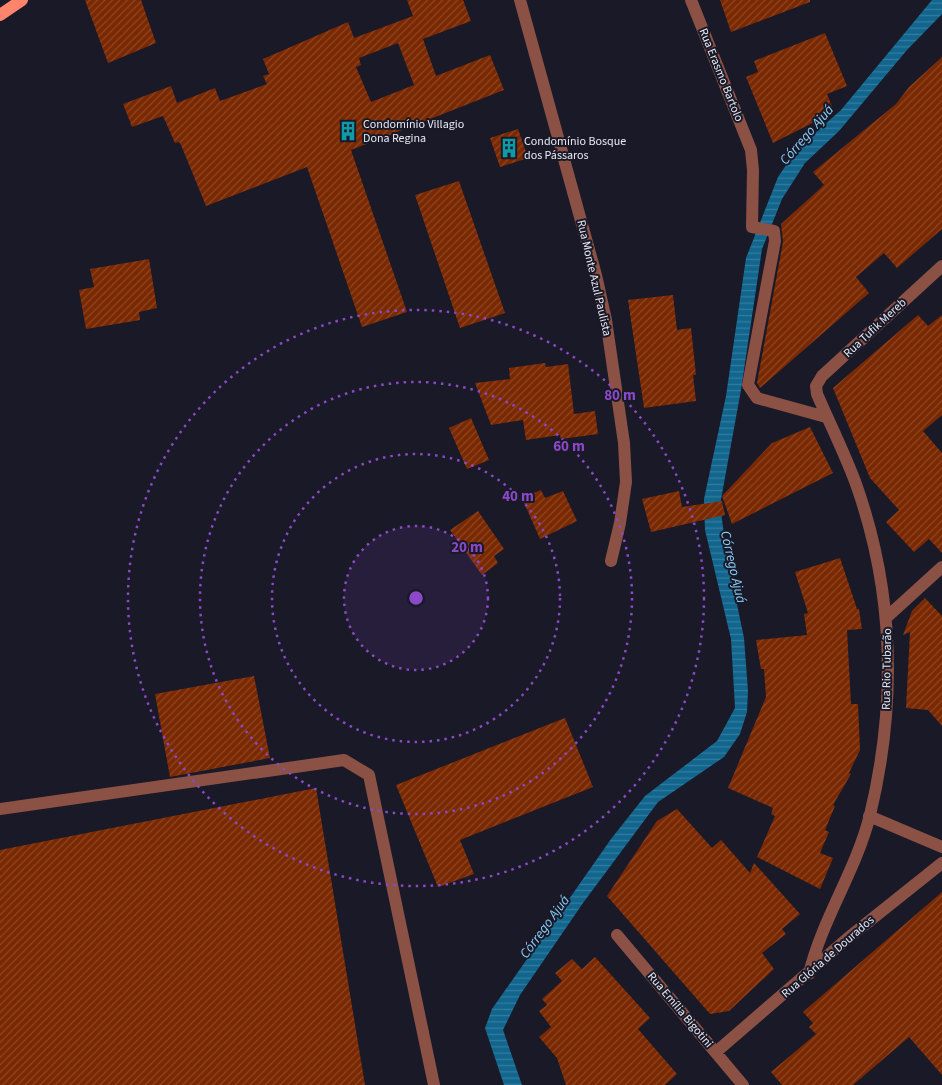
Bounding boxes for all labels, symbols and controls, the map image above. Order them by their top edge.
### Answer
street label: Rua Erasmo Bartolo [695,26,747,124]
water label: Córrego Ajuá [775,100,839,169]
place label: Condomínio Villagio Dona Regina [363,116,464,147]
building icon: Condomínio Villagio Dona Regina [337,120,359,142]
place label: Condomínio Bosque dos Pássaros [524,133,626,164]
building icon: Condomínio Bosque dos Pássaros [498,137,520,159]
street label: Rua Monte Azul Paulista [572,218,616,338]
street label: Rua Tufik Mereb [840,294,910,362]
text: 80 m [604,385,636,406]
text: 60 m [553,436,585,457]
text: 40 m [502,486,534,507]
water label: Córrego Ajuá [715,529,751,606]
text: 20 m [451,537,483,558]
centre of rings [407,589,425,607]
street label: Rua Rio Tubarão [878,628,896,710]
water label: Córrego Ajuá [515,891,575,963]
street label: Rua Glória de Dourados [778,912,878,1002]
street label: Rua Emília Bigotini [643,968,717,1052]

